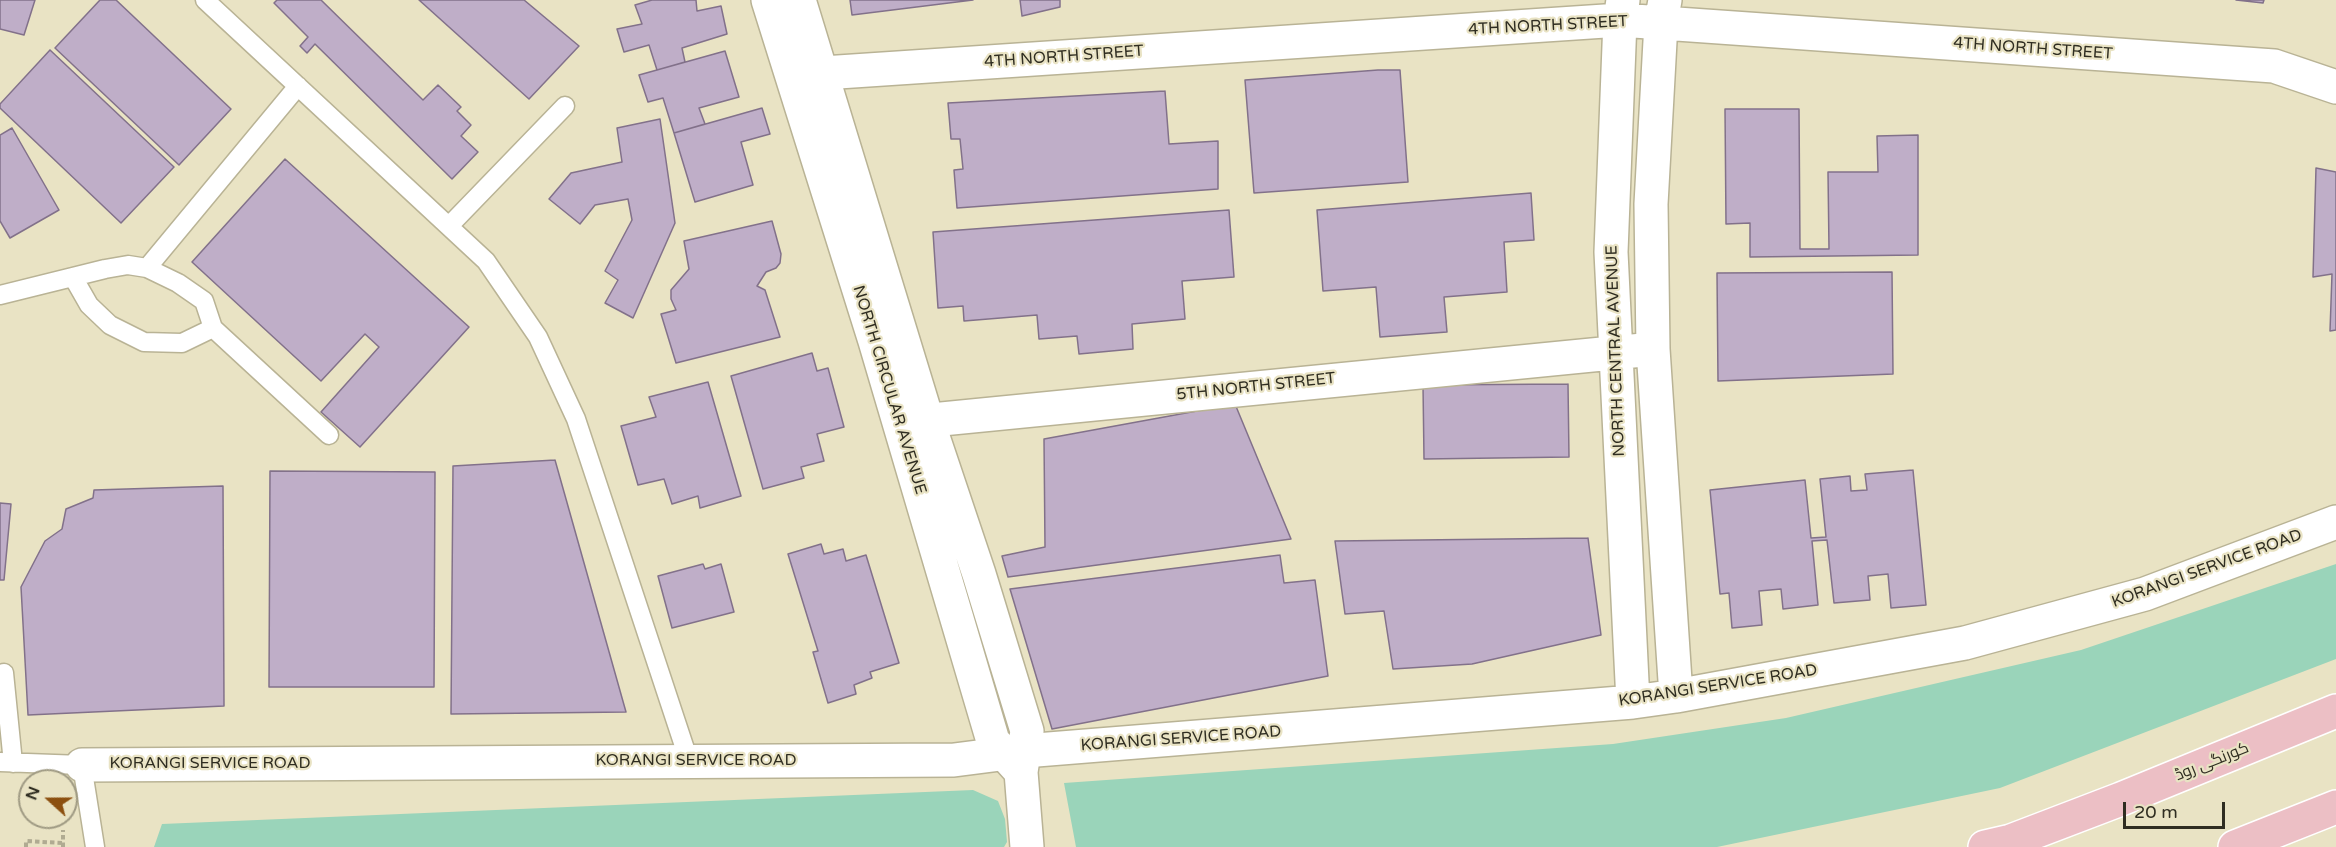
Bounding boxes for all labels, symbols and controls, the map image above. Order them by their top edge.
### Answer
street label: 4TH NORTH STREET [1468,12,1628,40]
street label: 4TH NORTH STREET [1953,34,2113,64]
street label: 4TH NORTH STREET [984,42,1144,72]
street label: NORTH CENTRAL AVENUE [1603,245,1629,457]
street label: NORTH CIRCULAR AVENUE [848,283,930,497]
street label: 5TH NORTH STREET [1176,369,1336,405]
street label: KORANGI SERVICE ROAD [2109,526,2305,612]
street label: KORANGI SERVICE ROAD [1617,661,1819,711]
street label: KORANGI SERVICE ROAD [1080,722,1282,756]
street label: کورنگی روڈ [2172,738,2252,786]
street label: KORANGI SERVICE ROAD [596,751,796,771]
street label: KORANGI SERVICE ROAD [110,754,310,774]
north arrow [18,769,78,829]
text: N [21,784,45,803]
scale bar [2126,790,2228,828]
text: 20 m [2134,801,2178,823]

